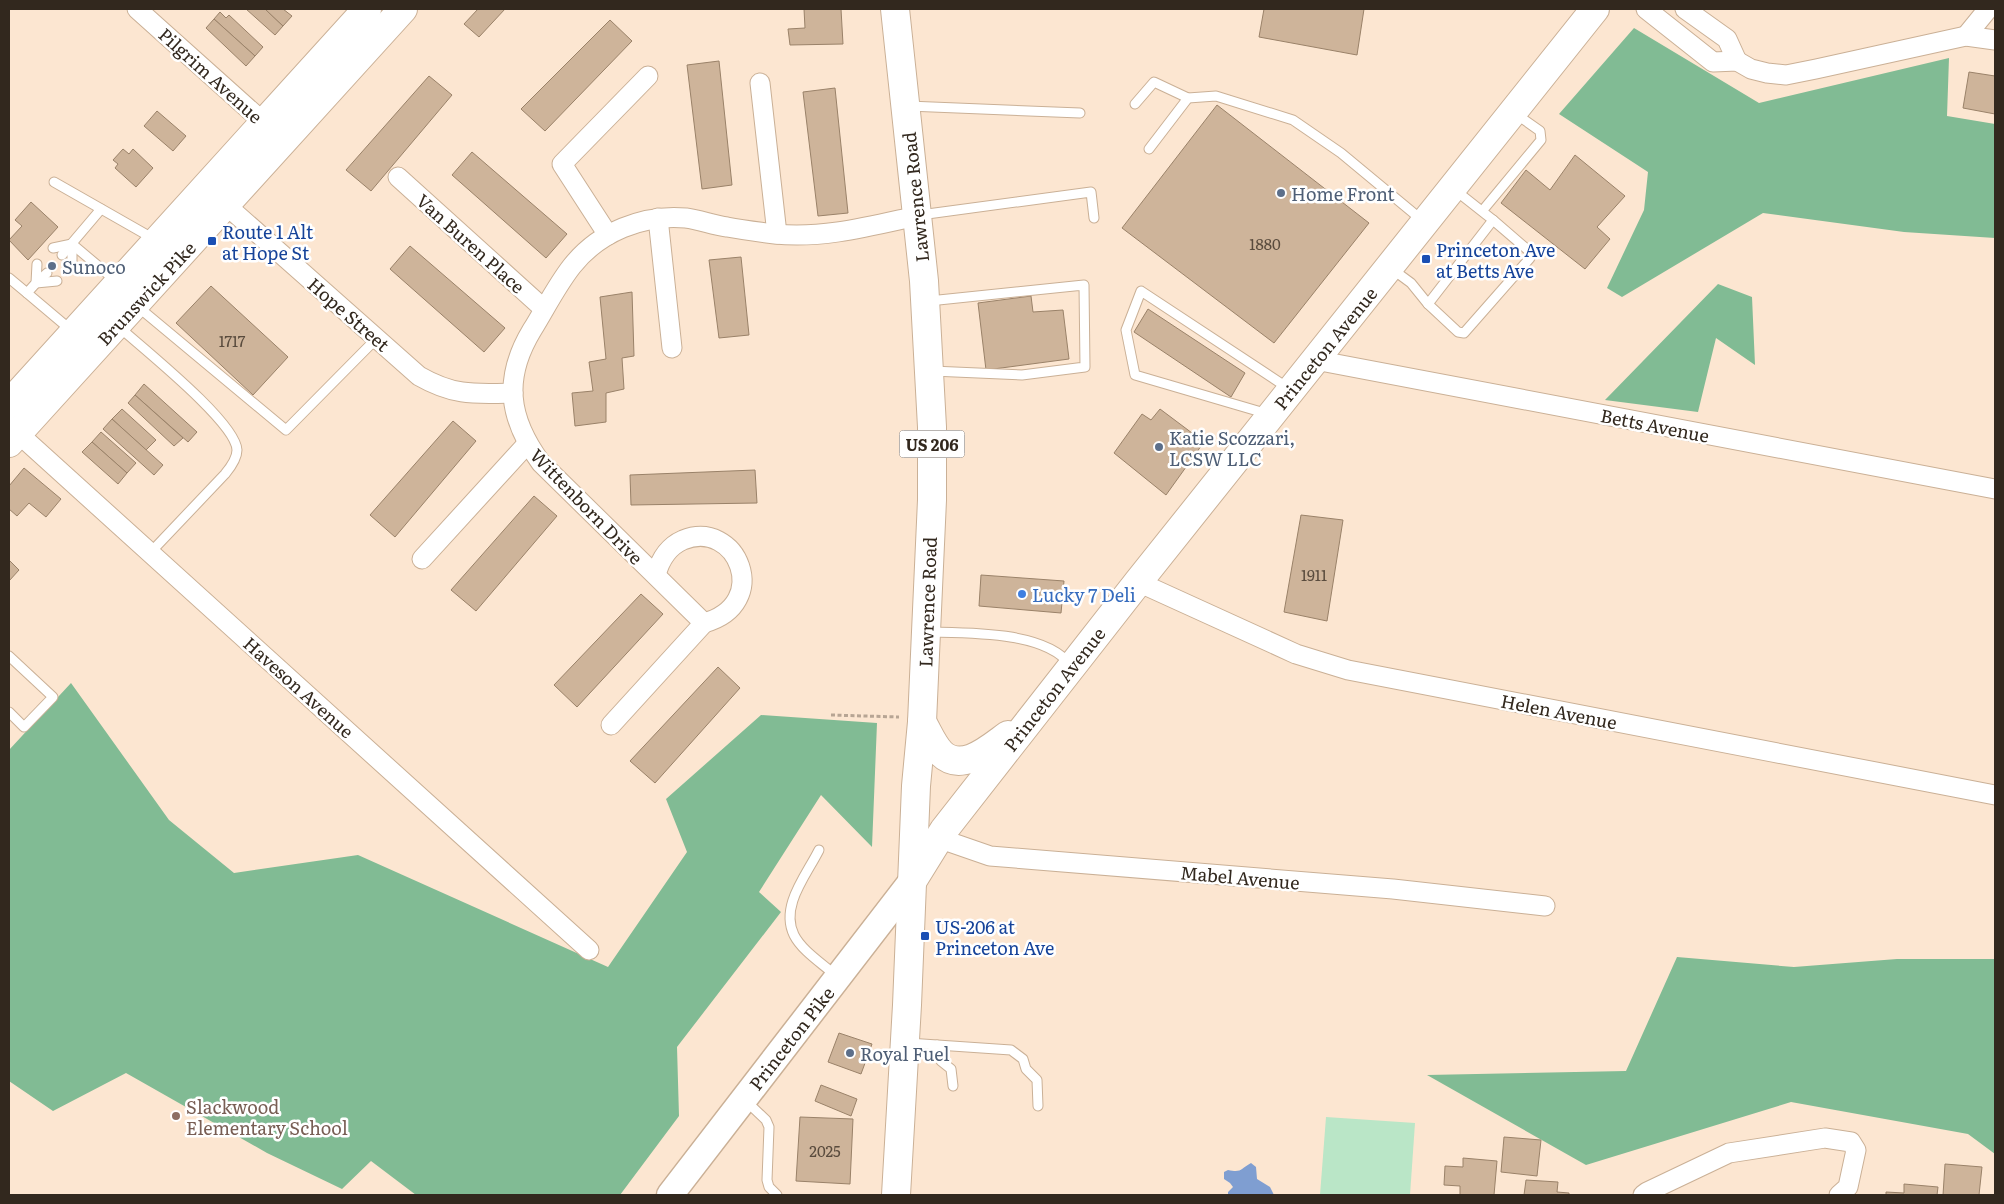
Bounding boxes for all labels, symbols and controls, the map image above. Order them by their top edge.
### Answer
street label: Pilgrim Avenue [153,21,269,129]
street label: Lawrence Road [895,131,935,263]
place label: Home Front [1291,180,1395,207]
street label: Van Buren Place [411,187,531,299]
marker: Home Front [1275,187,1287,199]
place label: Route 1 Alt at Hope St [222,218,314,266]
house number: 1880 [1249,232,1281,255]
street label: Brunswick Pike [91,235,201,351]
marker: Route 1 Alt at Hope St [206,235,218,247]
place label: Princeton Ave at Betts Ave [1436,236,1555,284]
place label: Sunoco [62,253,126,280]
marker: Princeton Ave at Betts Ave [1420,253,1432,265]
marker: Sunoco [46,260,58,272]
street label: Hope Street [302,271,396,358]
street label: Princeton Avenue [1267,281,1383,415]
house number: 1717 [219,329,246,352]
street label: Betts Avenue [1598,401,1712,449]
place label: Katie Scozzari, LCSW LLC [1169,424,1295,472]
road number: US 206 [900,430,964,458]
marker: Katie Scozzari, LCSW LLC [1153,441,1165,453]
street label: Wittenborn Drive [524,442,650,570]
street label: Lawrence Road [911,536,943,668]
house number: 1911 [1301,563,1327,586]
place label: Lucky 7 Deli [1032,581,1136,608]
marker: Lucky 7 Deli [1016,588,1028,600]
street label: Princeton Avenue [997,621,1111,757]
street label: Haveson Avenue [238,630,360,744]
street label: Helen Avenue [1499,687,1619,735]
street label: Mabel Avenue [1179,858,1301,896]
place label: US-206 at Princeton Ave [935,913,1054,961]
marker: US-206 at Princeton Ave [919,930,931,942]
street label: Princeton Pike [742,980,840,1096]
place label: Royal Fuel [860,1040,949,1067]
marker: Royal Fuel [844,1047,856,1059]
place label: Slackwood Elementary School [186,1093,348,1141]
marker: Slackwood Elementary School [170,1110,182,1122]
house number: 2025 [809,1139,841,1162]

